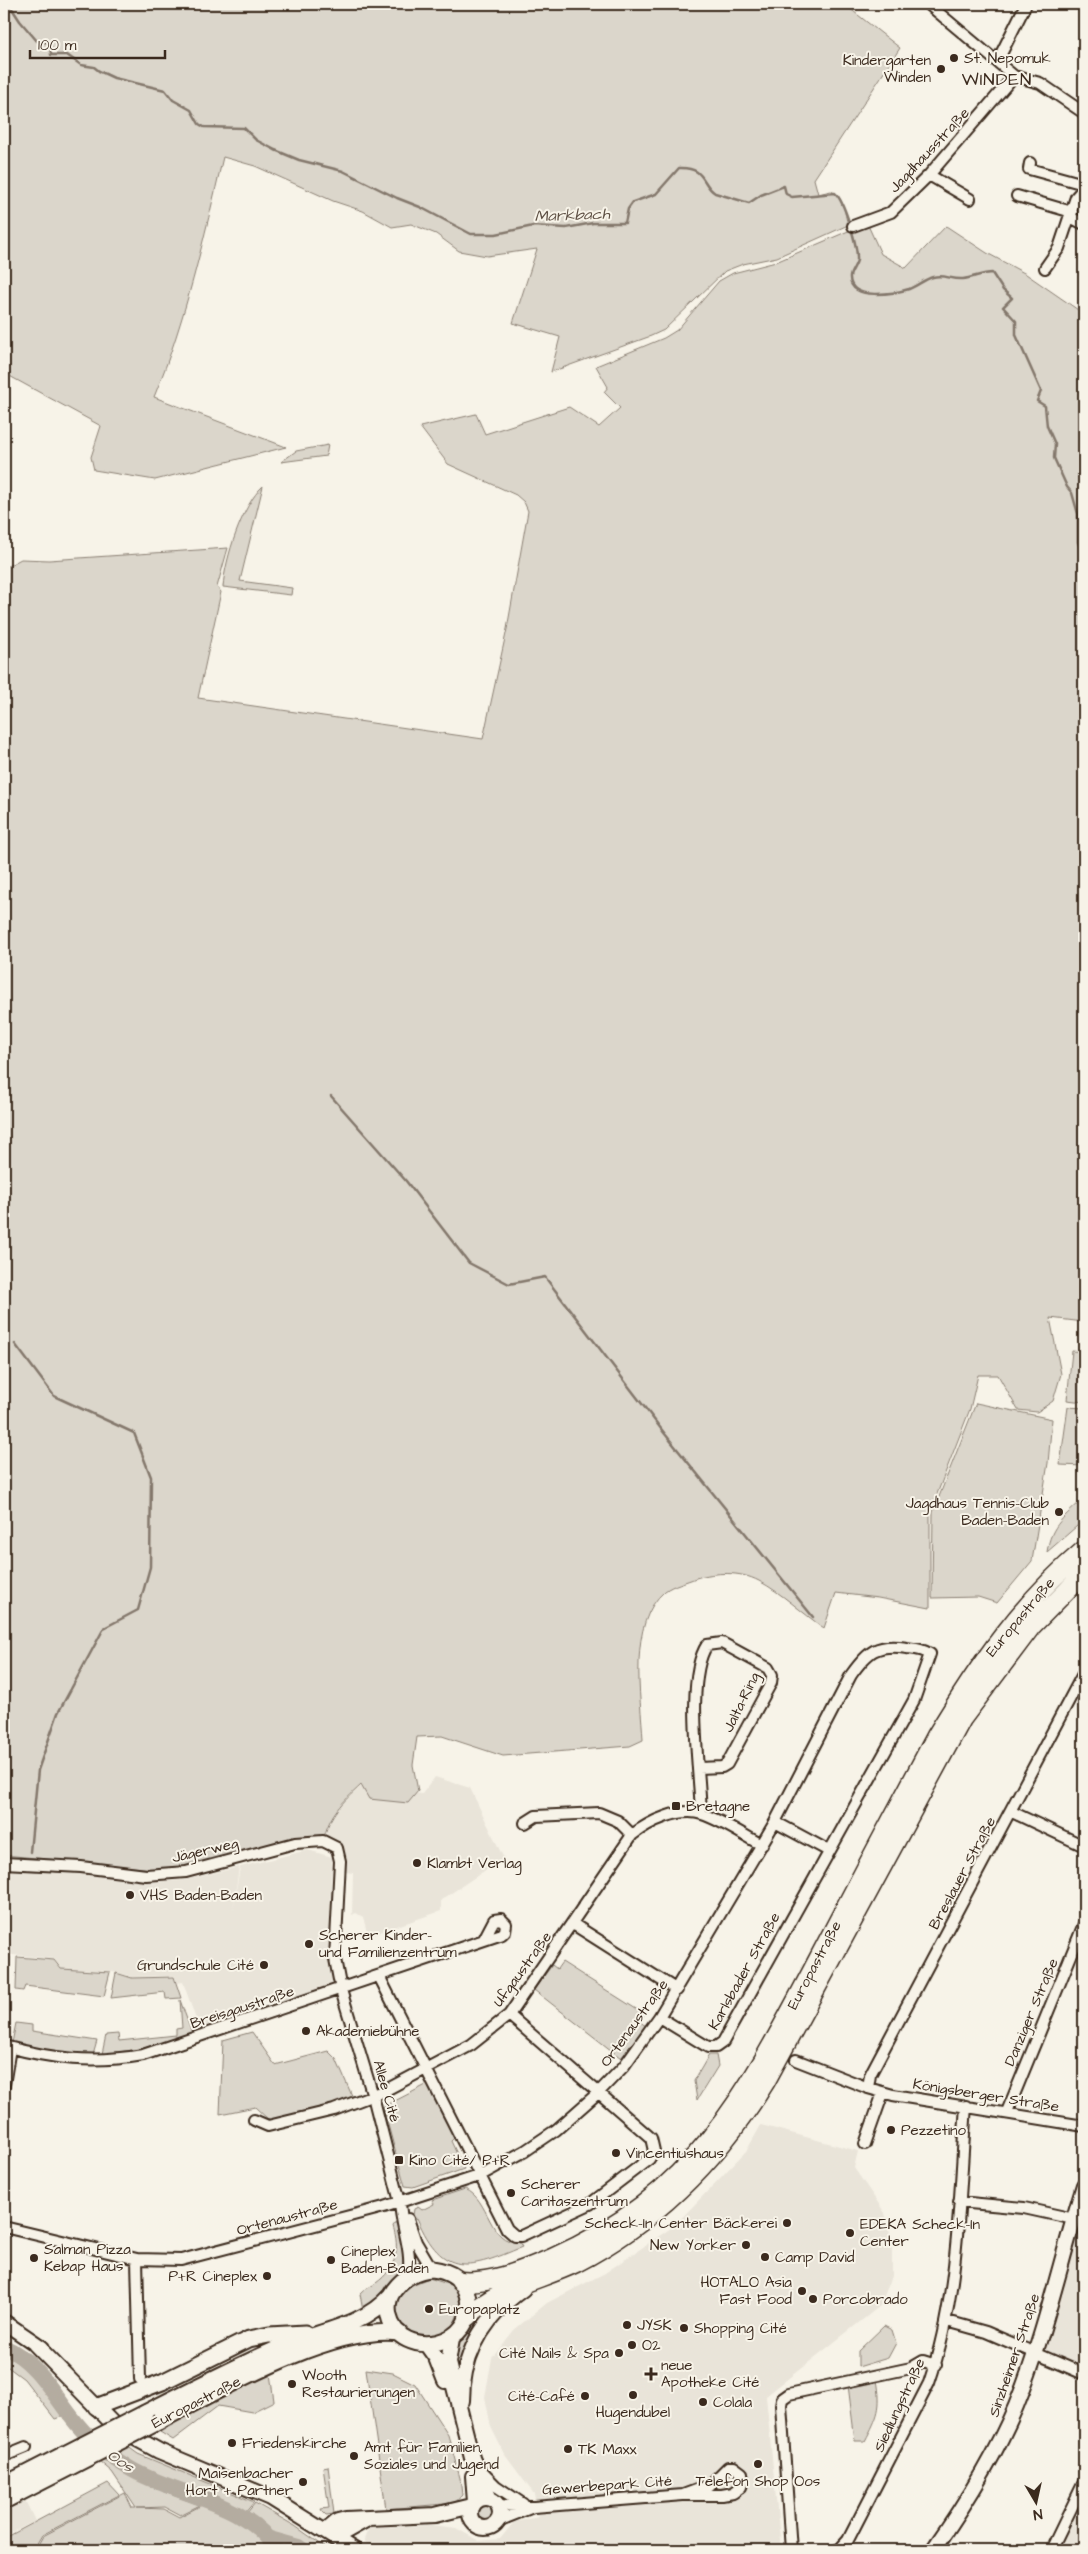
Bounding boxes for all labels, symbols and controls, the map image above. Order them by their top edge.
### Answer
scale bar [30,28,165,60]
text: 100 m [38,35,77,56]
place label: St. Nepomuk [964,48,1051,69]
place label: Kindergarten Winden [843,50,931,88]
marker: St. Nepomuk [948,52,960,64]
marker: Kindergarten Winden [935,63,947,75]
district label: WINDEN [962,67,1032,92]
street label: Jagdhausstraße [884,103,975,198]
water label: Markbach [534,203,611,227]
place label: Jagdhaus Tennis-Club Baden-Baden [906,1493,1050,1531]
marker: Jagdhaus Tennis-Club Baden-Baden [1053,1506,1065,1518]
street label: Europastraße [981,1573,1060,1661]
street label: Jalta-Ring [718,1668,766,1736]
place label: Bretagne [686,1796,750,1818]
marker: Bretagne [670,1800,682,1812]
street label: Breslauer Straße [924,1813,1001,1933]
street label: Jägerweg [170,1833,241,1869]
place label: Klambt Verlag [427,1853,522,1875]
marker: Klambt Verlag [411,1857,423,1869]
place label: VHS Baden-Baden [140,1885,262,1906]
marker: VHS Baden-Baden [124,1889,136,1901]
street label: Karlsbader Straße [703,1909,785,2034]
street label: Europastraße [782,1917,847,2013]
place label: Scherer Kinder- und Familienzentrum [319,1925,457,1963]
street label: Ufgaustraße [488,1927,558,2012]
marker: Scherer Kinder- und Familienzentrum [303,1938,315,1950]
place label: Grundschule Cité [137,1955,254,1976]
street label: Danziger Straße [999,1955,1065,2070]
marker: Grundschule Cité [258,1959,270,1971]
street label: Ortenaustraße [595,1975,673,2071]
street label: Breisgaustraße [187,1981,297,2035]
place label: Akademiebühne [316,2021,419,2042]
marker: Akademiebühne [300,2025,312,2037]
street label: Allee Cité [368,2058,405,2125]
street label: Königsberger Straße [911,2074,1061,2118]
place label: Pezzetino [901,2120,966,2141]
marker: Pezzetino [885,2124,897,2136]
place label: Vincentiushaus [626,2143,724,2164]
marker: Vincentiushaus [610,2147,622,2159]
place label: Kino Cité/ P+R [409,2150,510,2171]
marker: Kino Cité/ P+R [393,2154,405,2166]
place label: Scherer Caritaszentrum [521,2174,628,2212]
marker: Scherer Caritaszentrum [505,2187,517,2199]
street label: Ortenaustraße [234,2194,340,2241]
place label: Scheck-In Center Bäckerei [585,2213,778,2234]
place label: EDEKA Scheck-In Center [860,2214,980,2252]
marker: Scheck-In Center Bäckerei [781,2217,793,2229]
marker: EDEKA Scheck-In Center [844,2227,856,2239]
place label: New Yorker [650,2235,736,2256]
place label: Salman Pizza Kebap Haus [44,2239,131,2277]
marker: New Yorker [740,2239,752,2251]
place label: Cineplex Baden-Baden [341,2241,429,2279]
place label: Camp David [775,2247,855,2268]
marker: Camp David [759,2251,771,2263]
marker: Salman Pizza Kebap Haus [28,2252,40,2264]
marker: Cineplex Baden-Baden [325,2254,337,2266]
place label: P+R Cineplex [168,2266,258,2287]
marker: P+R Cineplex [261,2270,273,2282]
place label: HOTALO Asia Fast Food [700,2272,792,2310]
marker: HOTALO Asia Fast Food [796,2285,808,2297]
place label: Porcobrado [823,2289,908,2310]
street label: Sinzheimer Straße [984,2291,1045,2420]
marker: Porcobrado [807,2293,819,2305]
place label: Europaplatz [439,2299,521,2320]
marker: Europaplatz [423,2303,435,2315]
place label: JYSK [637,2315,672,2336]
place label: Shopping Cité [694,2318,787,2340]
marker: JYSK [621,2319,633,2331]
marker: Shopping Cité [678,2322,690,2334]
place label: O2 [642,2335,661,2356]
marker: O2 [626,2339,638,2351]
place label: Cité Nails & Spa [499,2343,609,2364]
marker: Cité Nails & Spa [613,2347,625,2359]
place label: neue Apotheke Cité [661,2355,759,2393]
street label: Siedlungstraße [869,2355,931,2456]
place label: Wooth Restaurierungen [302,2365,416,2404]
marker: neue Apotheke Cité [645,2368,657,2380]
street label: Europastraße [148,2371,244,2434]
marker: Wooth Restaurierungen [286,2378,298,2390]
place label: Cité-Café [508,2386,575,2407]
marker: Hugendubel [627,2389,639,2401]
marker: Cité-Café [579,2390,591,2402]
place label: Colala [713,2392,752,2413]
marker: Colala [697,2396,709,2408]
place label: Hugendubel [596,2402,670,2424]
place label: Friedenskirche [242,2433,347,2454]
marker: Friedenskirche [226,2437,238,2449]
place label: Amt für Familien, Soziales und Jugend [364,2437,499,2476]
place label: TK Maxx [578,2439,638,2460]
marker: TK Maxx [562,2443,574,2455]
water label: Oos [103,2444,139,2478]
marker: Amt für Familien, Soziales und Jugend [348,2450,360,2462]
marker: Telefon Shop Oos [752,2458,764,2470]
place label: Maisenbacher Hort + Partner [186,2463,293,2501]
street label: Gewerbepark Cité [541,2470,673,2501]
place label: Telefon Shop Oos [696,2471,821,2492]
marker: Maisenbacher Hort + Partner [297,2476,309,2488]
north arrow [1010,2476,1060,2526]
text: N [1032,2503,1044,2524]

